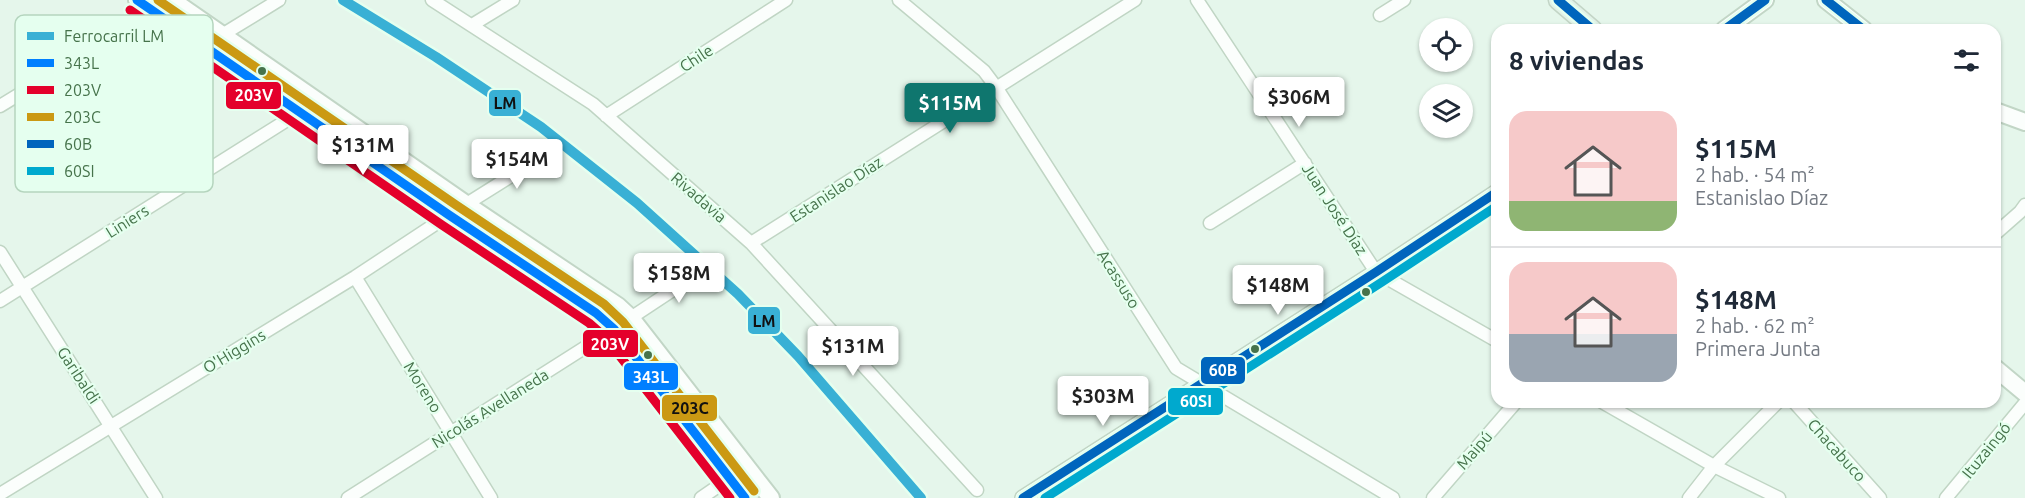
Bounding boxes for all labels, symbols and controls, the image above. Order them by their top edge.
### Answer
legend [15,15,213,192]
map controls [1419,18,1473,138]
button: locate [1419,18,1473,72]
text: Ferrocarril LM [64,27,164,45]
street label: Chile [676,41,716,75]
icon: filters [1950,44,1983,77]
text: 8 viviendas [1509,46,1644,75]
text: 343L [64,54,99,72]
unlabelled marker [256,65,268,77]
pin: $306M [1257,77,1341,128]
text: 203V [64,81,101,99]
line badge: 203V [225,81,282,110]
pin: $115M [908,83,992,134]
button: layers [1419,84,1473,138]
text: $306M [1268,85,1330,108]
text: 203V [235,86,274,104]
line badge: LM [488,89,522,117]
text: $115M [919,91,981,114]
text: LM [493,94,517,112]
text: 203C [64,108,101,126]
pin: $131M [321,125,405,176]
text: $131M [332,133,394,156]
text: $115M [1695,134,1777,163]
text: 60B [64,135,92,153]
icon: home [1557,135,1629,207]
pin: $154M [475,139,559,190]
text: $154M [486,147,548,170]
street label: Estanislao Díaz [786,152,886,226]
street label: Juan José Díaz [1299,160,1371,258]
text: 60SI [64,162,95,180]
text: 2 hab. · 54 m² [1695,163,1815,186]
street label: Rivadavia [668,168,730,226]
text: Estanislao Díaz [1695,186,1828,209]
street label: Liniers [102,201,152,241]
street label: Acassuso [1094,247,1144,311]
pin: $158M [637,253,721,304]
text: $158M [648,261,710,284]
pin: $148M [1236,265,1320,316]
text: $148M [1247,273,1309,296]
text: $148M [1695,285,1777,314]
unlabelled marker [1360,286,1372,298]
icon: home [1557,286,1629,358]
line badge: LM [747,306,781,335]
text: LM [752,312,776,330]
text: 2 hab. · 62 m² [1695,314,1815,337]
street label: O'Higgins [200,325,268,377]
pin: $131M [811,326,895,377]
line badge: 203V [582,329,639,358]
text: $131M [822,334,884,357]
text: 203V [591,335,630,353]
text: Primera Junta [1695,337,1821,360]
street label: Garibaldi [54,343,104,407]
unlabelled marker [1249,343,1261,355]
unlabelled marker [642,349,654,361]
line badge: 60B [1200,356,1246,385]
street label: Moreno [400,358,446,416]
text: 60B [1209,361,1237,379]
line badge: 343L [623,362,679,391]
street label: Nicolás Avellaneda [428,365,552,451]
text: 343L [633,368,669,386]
pin: $303M [1061,376,1145,427]
text: $303M [1072,384,1134,407]
line badge: 60SI [1167,387,1224,416]
text: 60SI [1180,392,1212,410]
line badge: 203C [661,394,718,422]
text: 203C [671,399,709,417]
street label: Chacabuco [1804,415,1870,485]
street label: Ituzaingó [1958,418,2014,482]
street label: Maipú [1453,427,1495,473]

